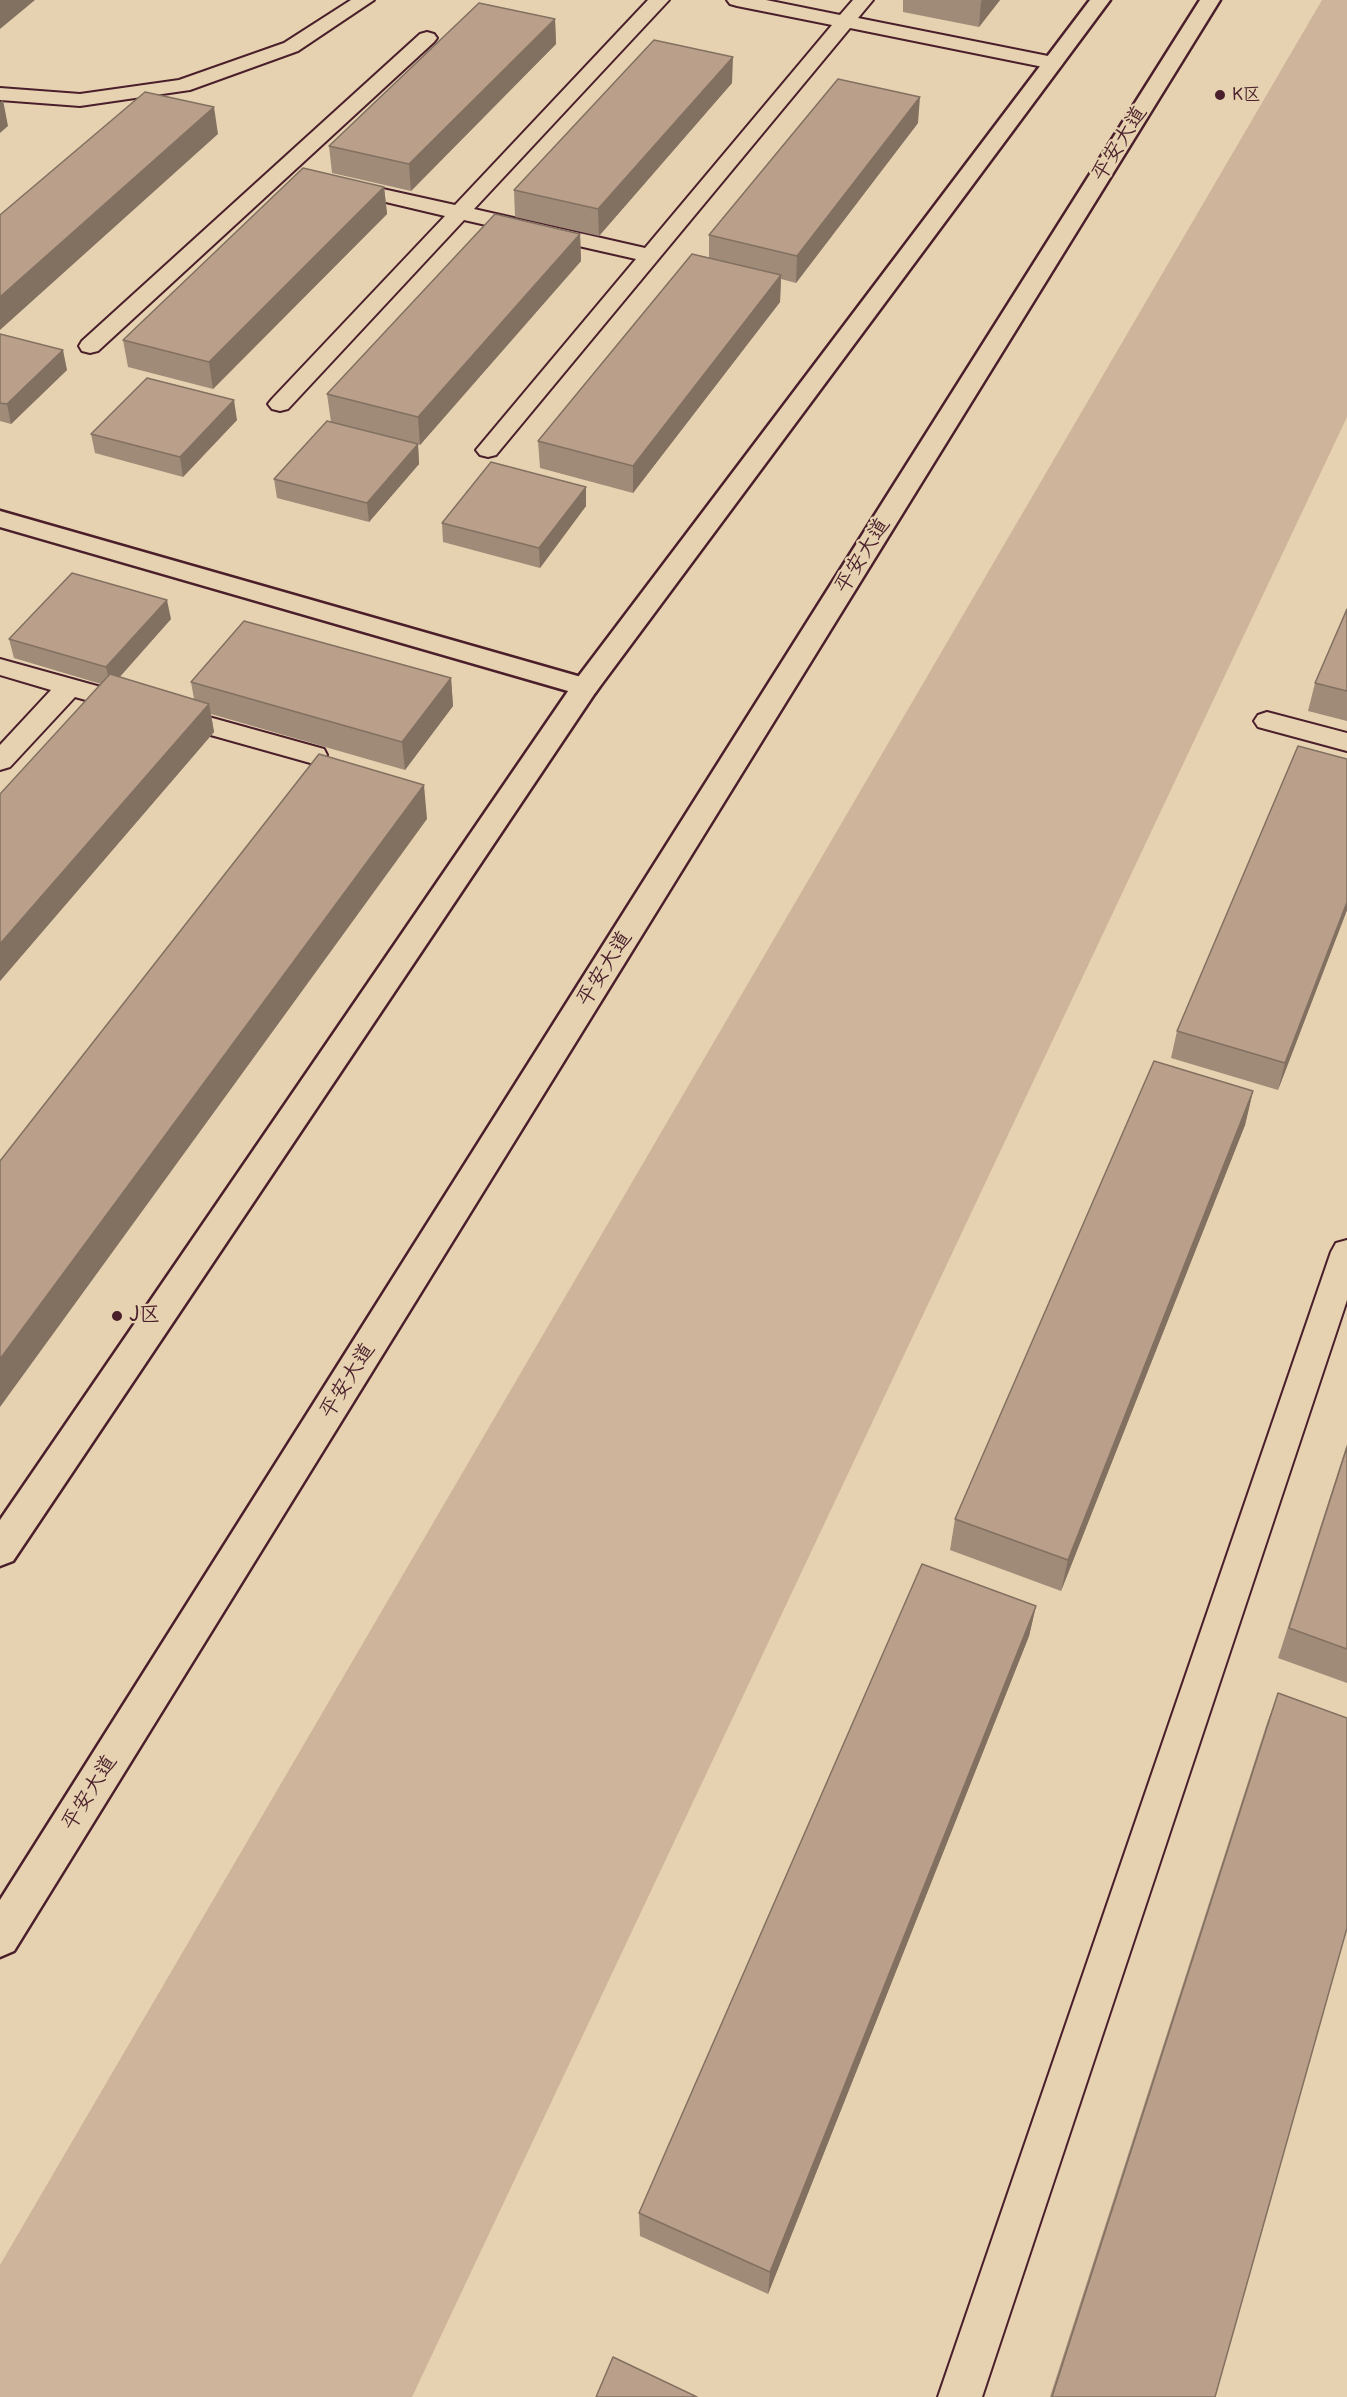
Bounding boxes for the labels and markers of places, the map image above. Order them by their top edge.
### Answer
place label: K区 [1232,84,1261,106]
marker: K区 [1213,88,1227,102]
place label: J区 [129,1303,160,1329]
marker: J区 [110,1309,124,1323]

